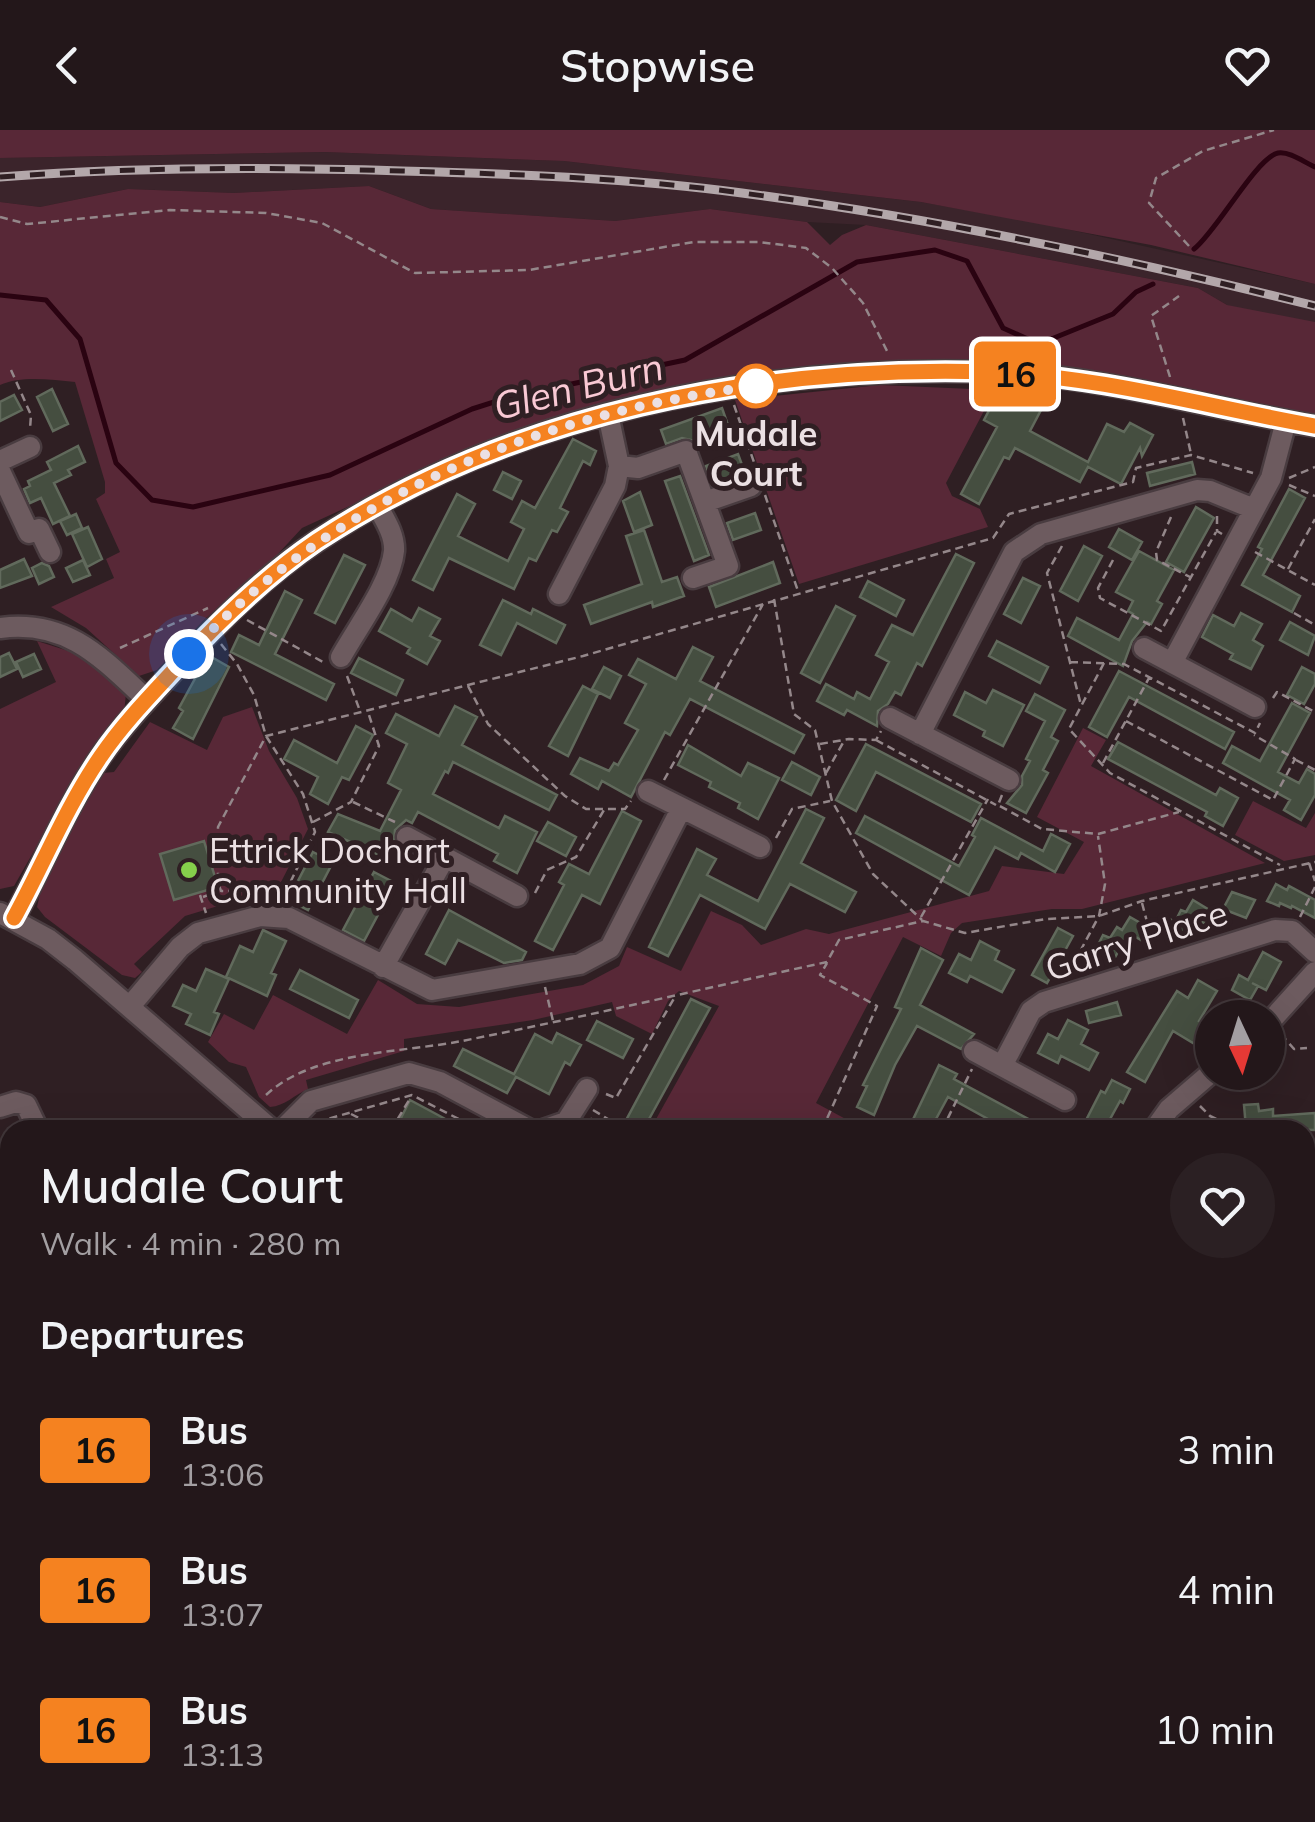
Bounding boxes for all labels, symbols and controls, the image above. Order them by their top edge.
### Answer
text: Stopwise [560,37,755,93]
icon: back [40,38,95,93]
icon: heart [1220,38,1275,93]
water label: Glen Burn [488,342,668,430]
line badge: 16 [970,342,1060,406]
text: 16 [994,352,1036,396]
marker: Mudale Court [735,365,777,407]
place label: Mudale Court [694,411,818,495]
your location [164,629,214,679]
place label: Ettrick Dochart Community Hall [209,828,467,912]
marker: Ettrick Dochart Community Hall [178,859,200,881]
street label: Garry Place [1039,890,1233,990]
north arrow [1195,1000,1285,1090]
map controls [1195,1000,1285,1090]
button: heart [1170,1153,1275,1258]
text: Mudale Court [40,1155,343,1215]
text: Walk · 4 min · 280 m [40,1223,341,1263]
text: Departures [40,1311,244,1359]
text: Bus [180,1406,248,1454]
text: 3 min [1178,1426,1275,1474]
text: 16 [74,1428,116,1472]
text: 13:06 [180,1454,264,1494]
text: Bus [180,1546,248,1594]
text: 4 min [1178,1566,1275,1614]
text: 16 [74,1568,116,1612]
text: 13:07 [180,1594,264,1634]
text: Bus [180,1686,248,1734]
text: 10 min [1155,1706,1275,1754]
text: 16 [74,1708,116,1752]
text: 13:13 [180,1734,264,1774]

